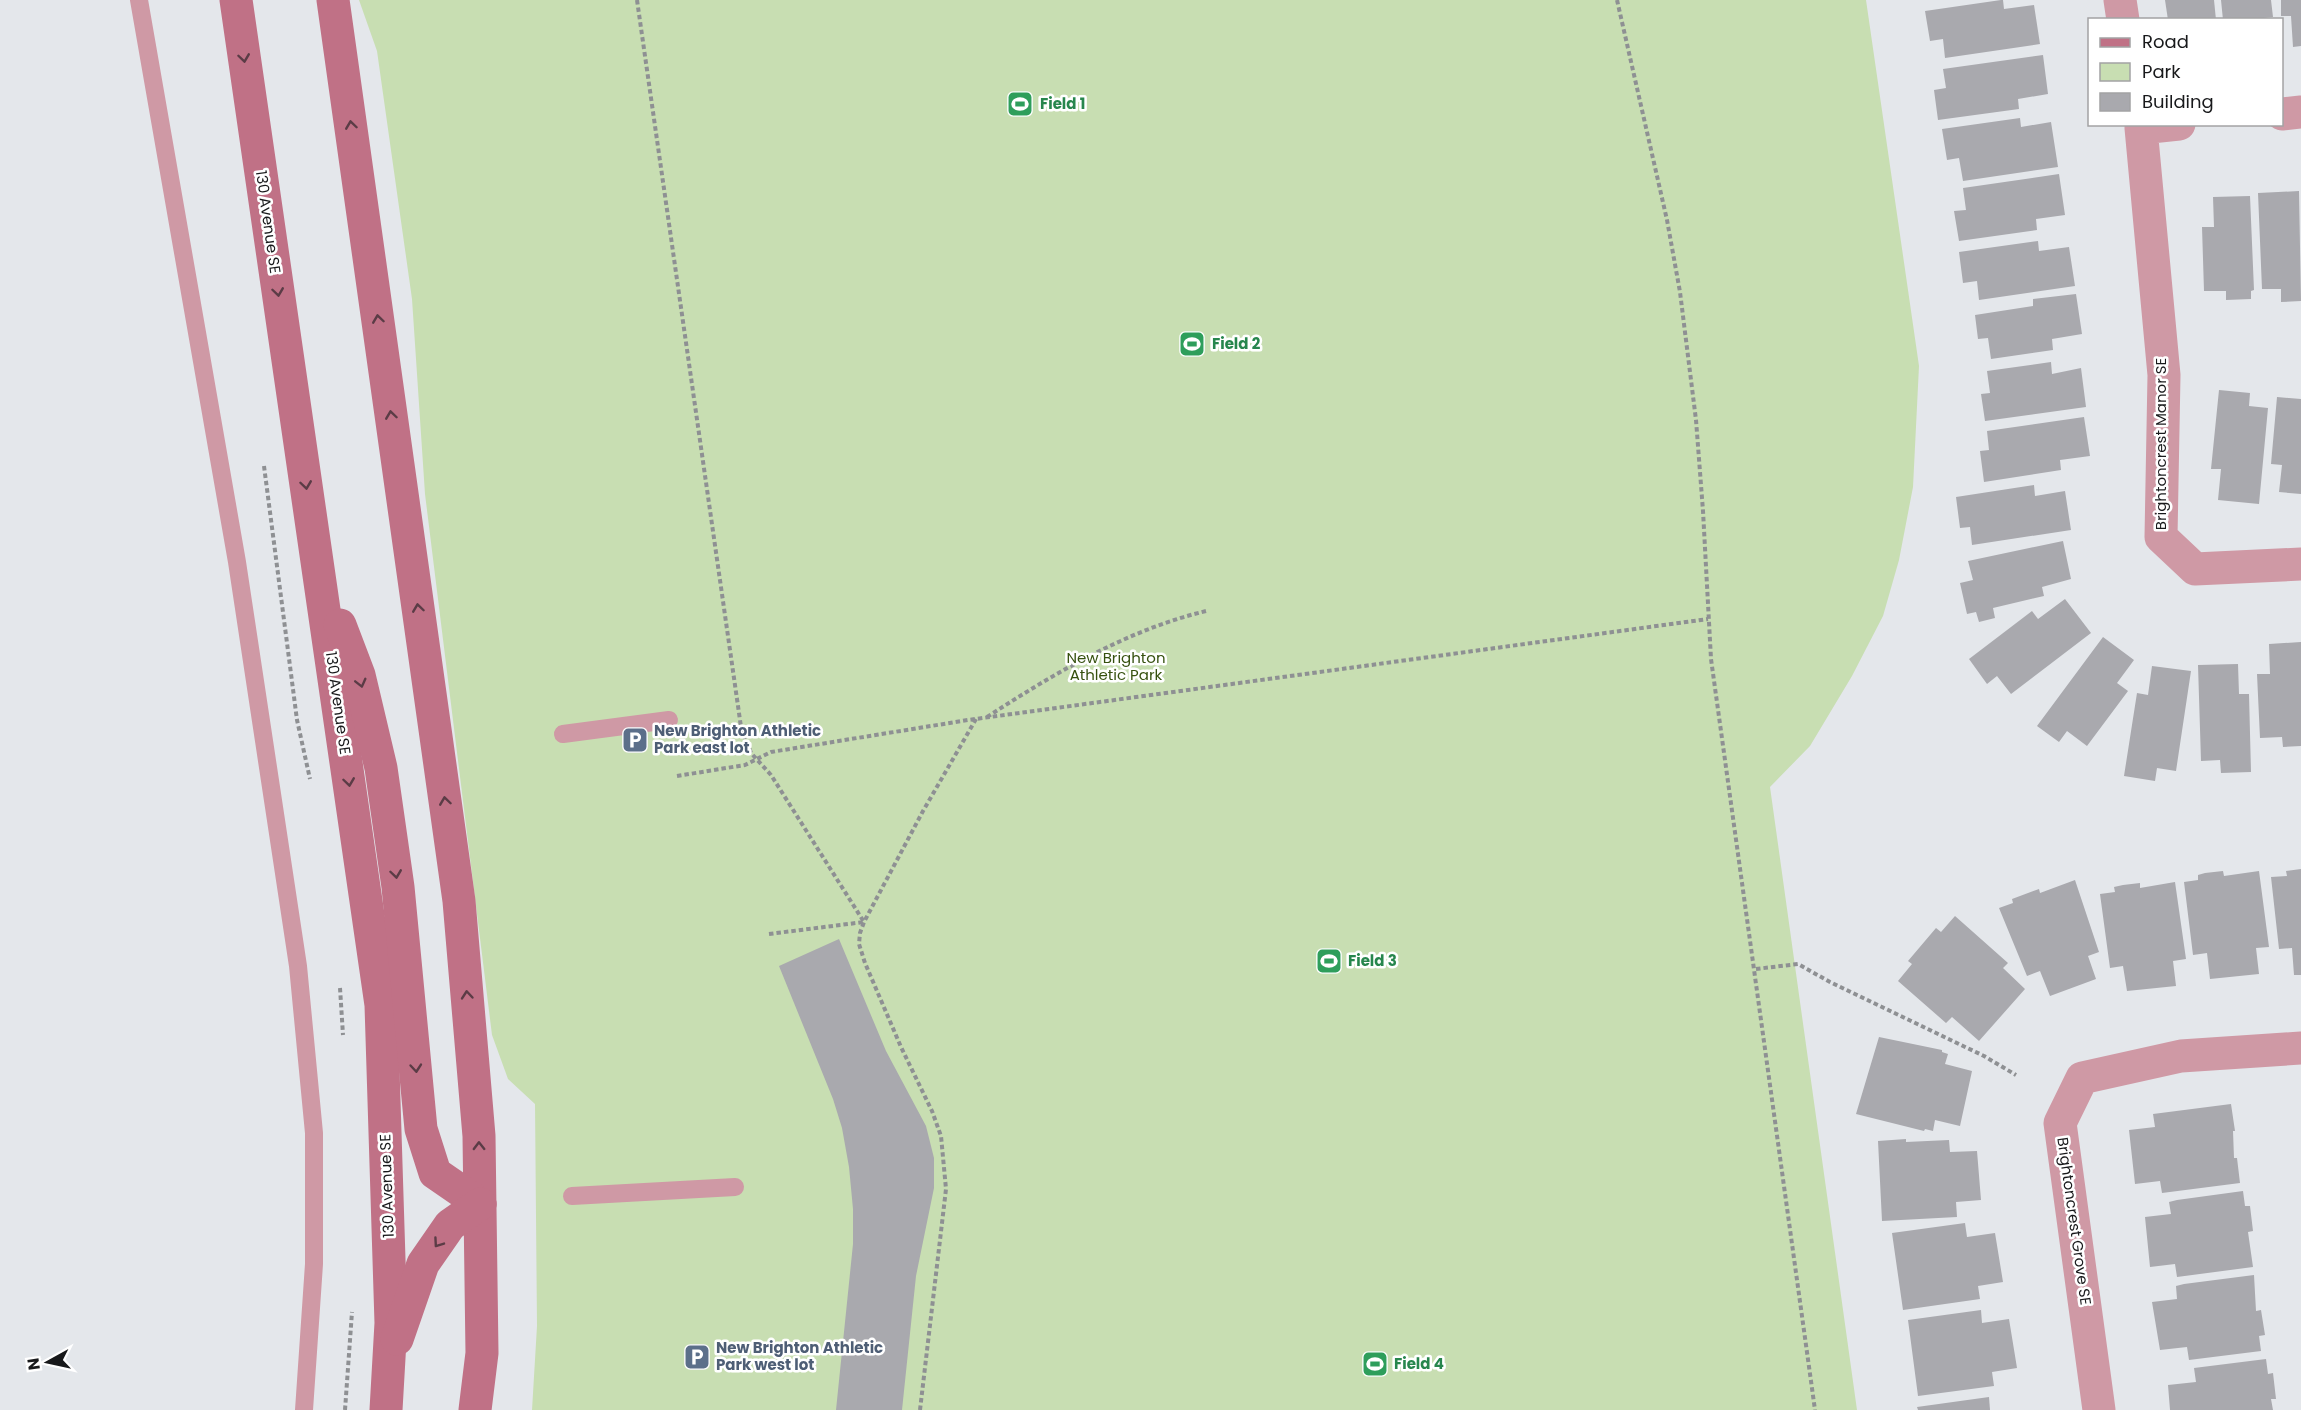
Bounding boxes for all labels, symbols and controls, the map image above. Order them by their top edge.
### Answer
legend [2088,18,2283,126]
text: Road [2142,29,2189,54]
one-way arrow [238,53,250,63]
text: Park [2142,59,2181,84]
sports icon: Field 1 [1005,89,1035,119]
text: Building [2142,89,2214,114]
place label: Field 1 [1040,93,1085,114]
one-way arrow [345,121,357,130]
street label: 130 Avenue SE [251,169,286,275]
one-way arrow [272,288,284,297]
one-way arrow [372,314,384,323]
sports icon: Field 2 [1177,329,1207,359]
place label: Field 2 [1212,333,1261,354]
street label: Brightoncrest Manor SE [2150,358,2171,530]
one-way arrow [386,410,398,419]
one-way arrow [300,481,312,490]
one-way arrow [413,603,425,613]
park label: New Brighton Athletic Park [1066,647,1166,685]
street label: 130 Avenue SE [321,650,356,756]
one-way arrow [353,677,366,687]
place label: New Brighton Athletic Park east lot [654,720,821,758]
parking icon: New Brighton Athletic Park east lot [620,725,650,755]
one-way arrow [343,778,355,787]
one-way arrow [440,797,452,806]
one-way arrow [390,869,402,879]
sports icon: Field 3 [1314,946,1344,976]
place label: Field 3 [1348,950,1397,971]
one-way arrow [461,990,474,999]
one-way arrow [409,1064,422,1073]
street label: 130 Avenue SE [374,1134,399,1238]
street label: Brightoncrest Grove SE [2052,1136,2097,1306]
one-way arrow [472,1141,485,1150]
one-way arrow [434,1237,445,1248]
north arrow [18,1332,78,1392]
place label: New Brighton Athletic Park west lot [716,1337,883,1375]
parking icon: New Brighton Athletic Park west lot [682,1342,712,1372]
sports icon: Field 4 [1360,1349,1390,1379]
place label: Field 4 [1394,1353,1444,1374]
text: N [21,1356,46,1372]

